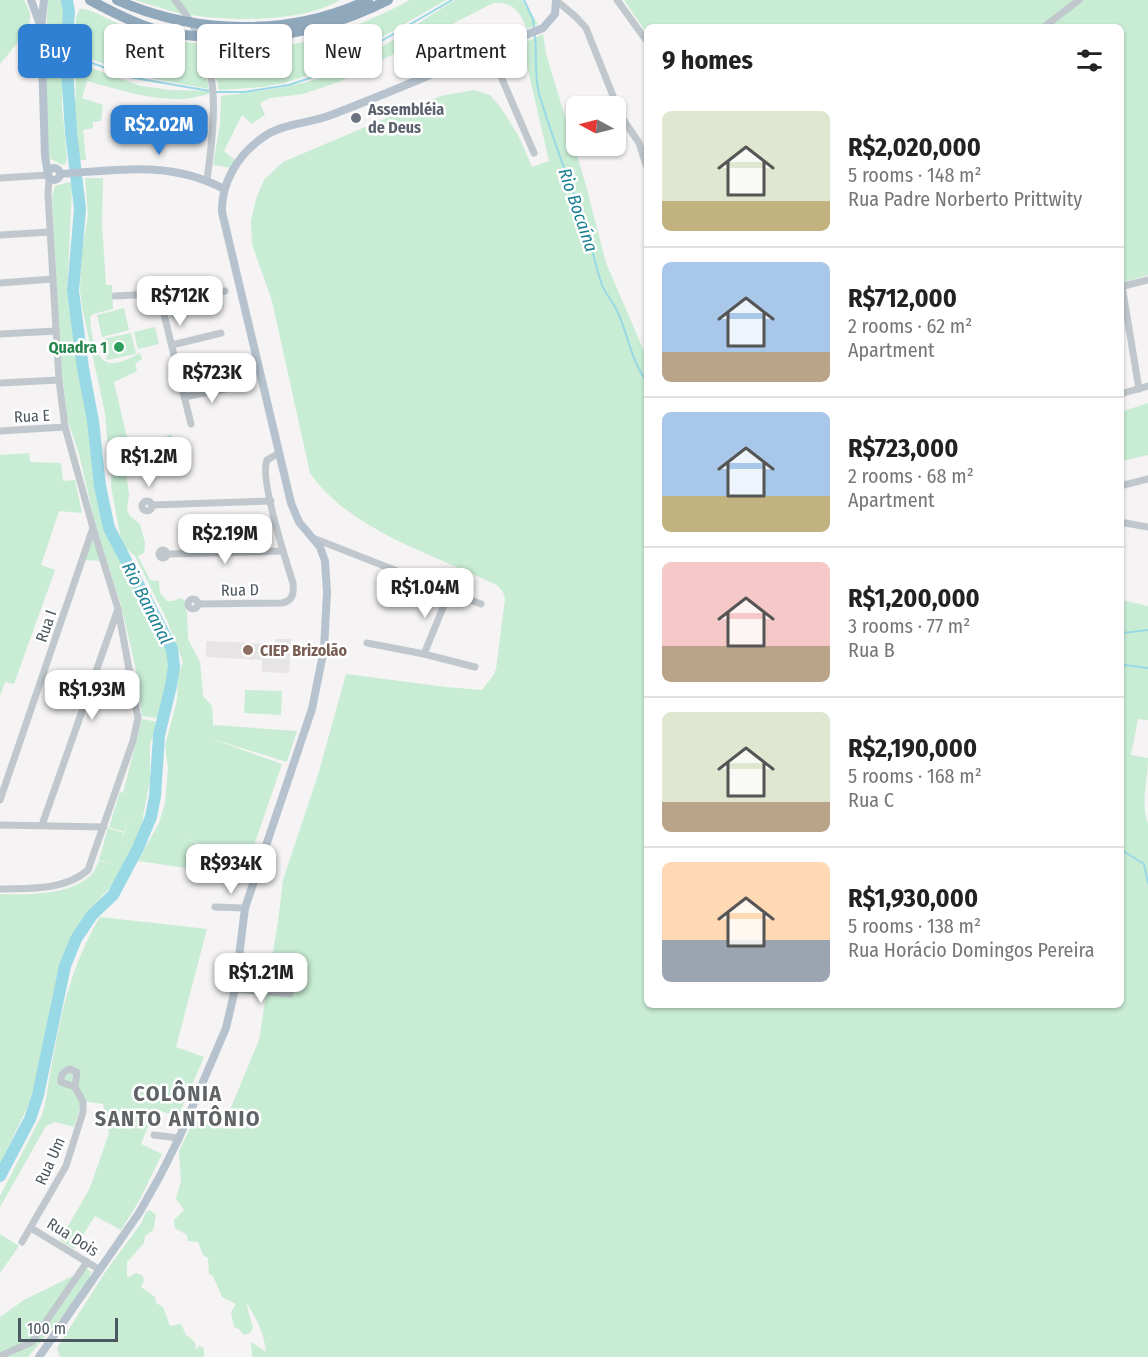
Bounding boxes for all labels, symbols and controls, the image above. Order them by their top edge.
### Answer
chip: Buy [18,24,92,78]
chip: Rent [104,24,185,78]
chip: Filters [197,24,292,78]
chip: New [304,24,382,78]
chip: Apartment [394,24,527,78]
icon: filters [1073,44,1106,77]
text: 9 homes [662,45,753,76]
north arrow [566,96,626,156]
map controls [566,96,626,156]
place label: Assembléia de Deus [367,100,444,137]
pin: R$2.02M [104,105,214,156]
marker: Assembléia de Deus [349,111,363,125]
text: R$2.02M [125,112,193,136]
text: R$2,020,000 [848,132,981,163]
icon: home [710,135,782,207]
text: 5 rooms · 148 m² [848,163,982,187]
water label: Rio Bocaína [553,165,603,255]
text: Rua Padre Norberto Prittwity [848,187,1082,211]
pin: R$712K [131,276,229,327]
text: R$712K [151,283,209,307]
text: R$712,000 [848,283,957,314]
icon: home [710,286,782,358]
text: 2 rooms · 62 m² [848,314,972,338]
place label: Quadra 1 [49,338,107,357]
text: Apartment [848,338,935,362]
marker: Quadra 1 [112,340,126,354]
pin: R$723K [163,353,261,404]
text: R$723K [182,360,242,384]
street label: Rua E [13,406,51,426]
text: R$723,000 [848,433,958,464]
icon: home [710,436,782,508]
pin: R$1.2M [100,437,198,488]
text: R$1.2M [121,444,178,468]
text: 2 rooms · 68 m² [848,464,974,488]
text: Apartment [848,488,935,512]
pin: R$2.19M [170,514,280,565]
text: R$2.19M [192,521,258,545]
water label: Rio Bananal [117,558,177,648]
pin: R$1.04M [370,568,480,619]
text: R$1.04M [391,575,459,599]
street label: Rua D [221,580,259,600]
text: R$1,200,000 [848,583,980,614]
icon: home [710,586,782,658]
street label: Rua I [32,607,60,645]
text: 3 rooms · 77 m² [848,614,970,638]
text: Rua B [848,638,895,662]
place label: CIEP Brizolão [260,641,348,660]
marker: CIEP Brizolão [241,643,255,657]
pin: R$1.93M [37,670,147,721]
text: R$1.93M [59,677,125,701]
text: R$2,190,000 [848,733,977,764]
icon: home [710,736,782,808]
text: 5 rooms · 168 m² [848,764,982,788]
text: Rua C [848,788,894,812]
pin: R$934K [182,844,280,895]
text: R$934K [200,851,262,875]
text: R$1,930,000 [848,883,978,914]
icon: home [710,886,782,958]
text: 5 rooms · 138 m² [848,914,981,938]
text: Rua Horácio Domingos Pereira [848,938,1095,962]
pin: R$1.21M [206,953,316,1004]
text: R$1.21M [228,960,294,984]
district label: COLÔNIA SANTO ANTÔNIO [95,1080,261,1132]
street label: Rua Um [31,1134,69,1188]
street label: Rua Dois [44,1214,102,1260]
scale bar [18,1315,118,1342]
text: 100 m [27,1319,66,1338]

